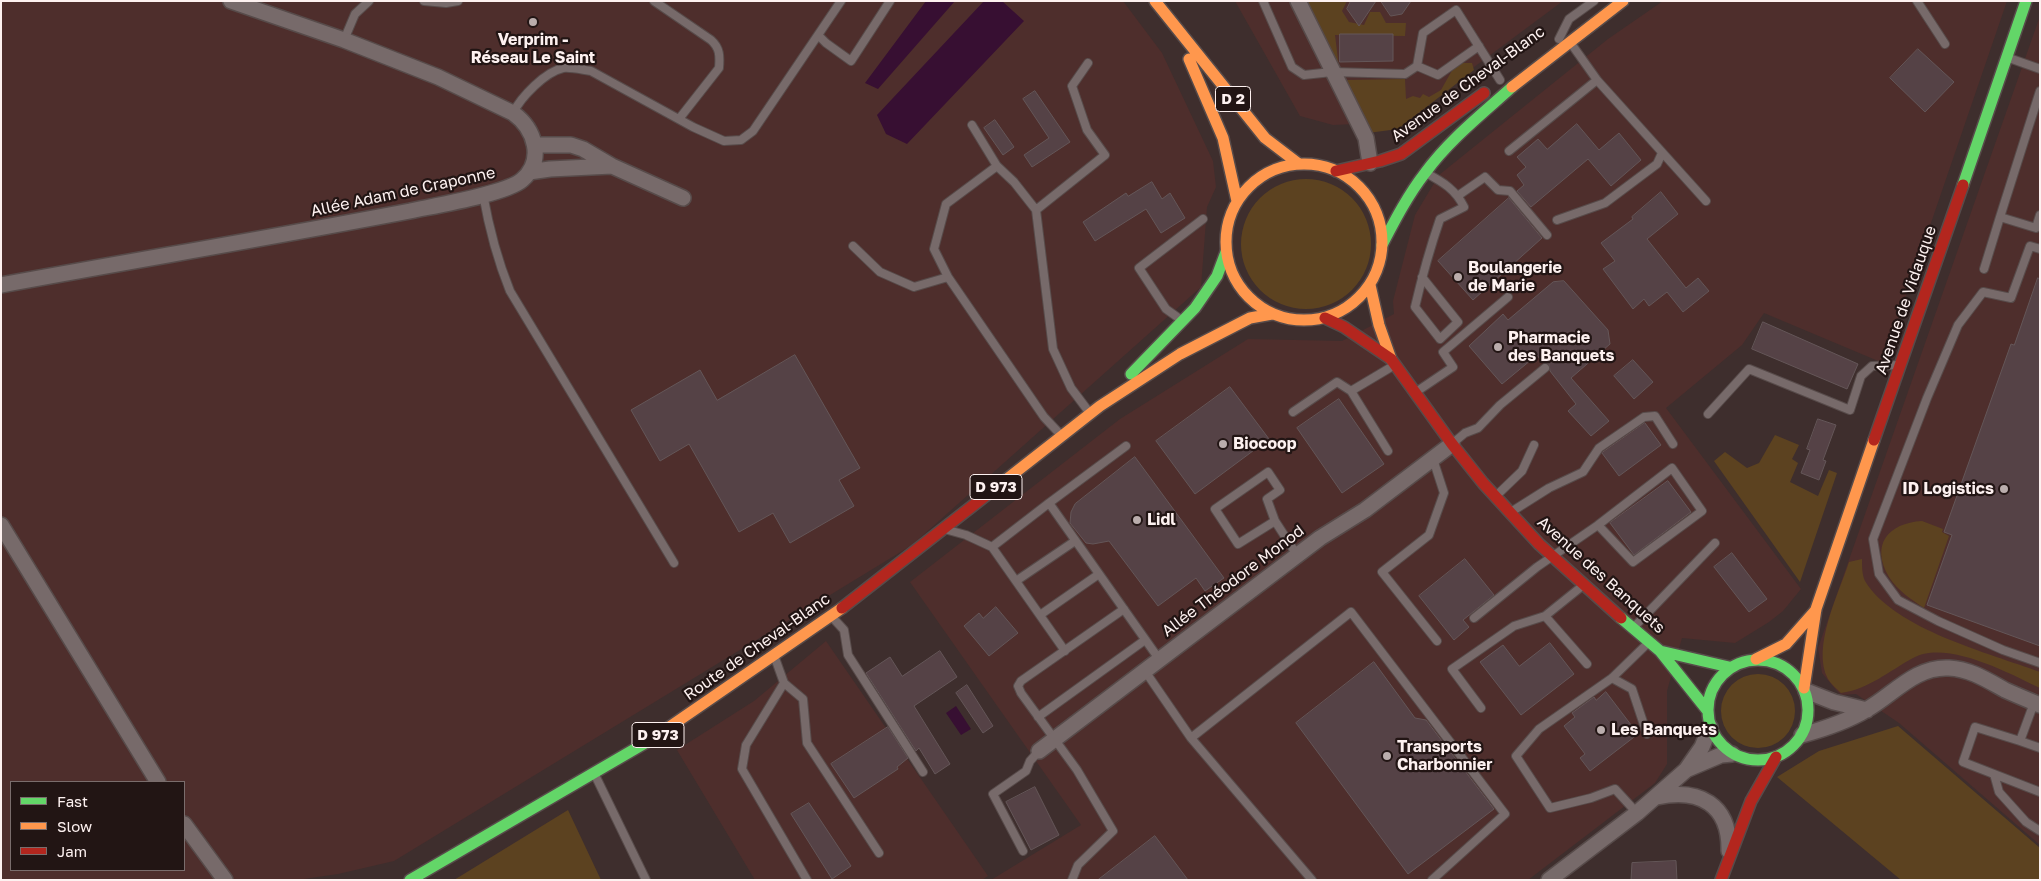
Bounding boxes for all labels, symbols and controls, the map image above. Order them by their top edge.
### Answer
marker: Verprim - Réseau Le Saint [527,16,539,28]
street label: Avenue de Cheval-Blanc [1388,22,1548,146]
place label: Verprim - Réseau Le Saint [471,30,595,68]
road number: D 2 [1216,86,1250,112]
street label: Allée Adam de Craponne [309,163,497,221]
street label: Avenue de Vidauque [1872,223,1940,377]
place label: Boulangerie de Marie [1468,258,1562,296]
marker: Boulangerie de Marie [1452,271,1464,283]
place label: Pharmacie des Banquets [1508,328,1615,366]
marker: Pharmacie des Banquets [1492,341,1504,353]
place label: Biocoop [1233,434,1297,454]
marker: Biocoop [1217,438,1229,450]
road number: D 973 [970,474,1022,500]
place label: ID Logistics [1902,479,1994,499]
marker: ID Logistics [1998,483,2010,495]
place label: Lidl [1147,510,1176,530]
street label: Avenue des Banquets [1533,513,1669,637]
marker: Lidl [1131,514,1143,526]
street label: Allée Théodore Monod [1158,521,1308,641]
street label: Route de Cheval-Blanc [680,589,834,705]
place label: Les Banquets [1611,720,1717,740]
road number: D 973 [632,722,684,748]
marker: Les Banquets [1595,724,1607,736]
place label: Transports Charbonnier [1397,737,1492,775]
marker: Transports Charbonnier [1381,750,1393,762]
legend [10,781,185,871]
text: Fast [57,792,88,810]
text: Slow [57,817,92,835]
text: Jam [57,842,87,860]

